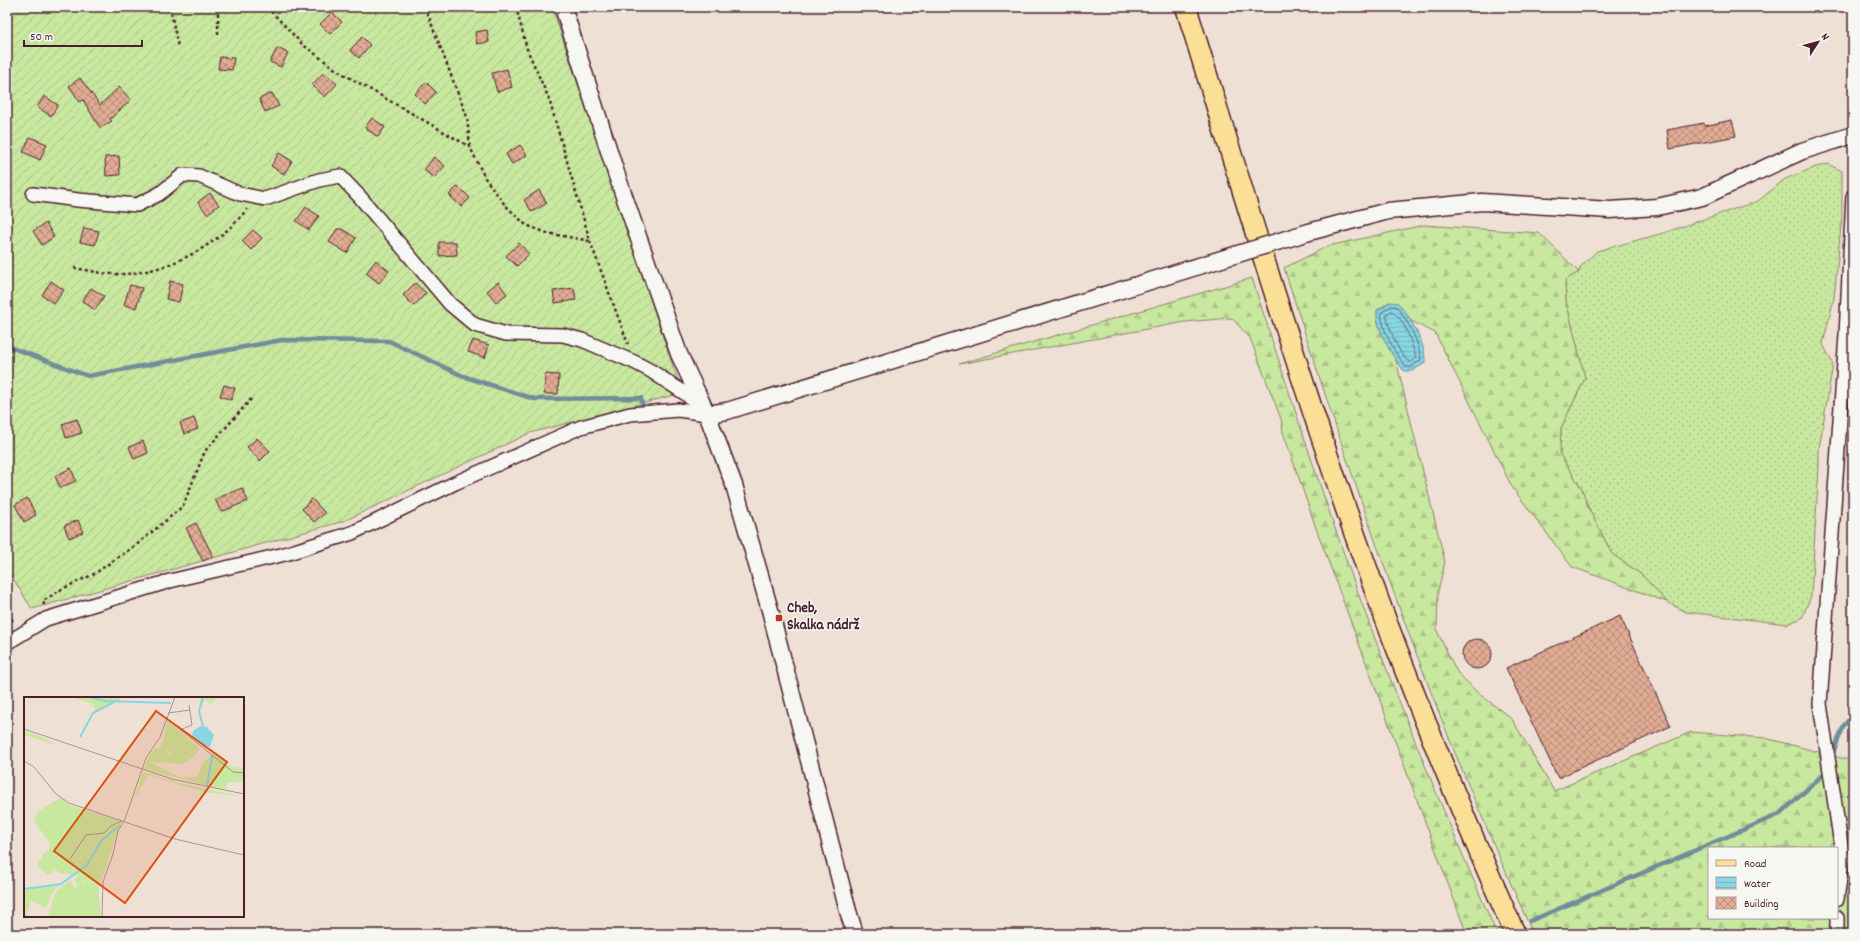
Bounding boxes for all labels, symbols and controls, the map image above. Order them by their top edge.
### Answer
scale bar [24,22,142,48]
north arrow [1798,22,1838,62]
text: 50 m [30,29,53,46]
text: N [1816,30,1833,45]
place label: Cheb, Skalka nádrž [787,598,860,637]
marker: Cheb, Skalka nádrž [774,613,784,623]
inset map [24,697,244,917]
legend [1708,847,1838,919]
text: Road [1744,856,1766,873]
text: Water [1744,876,1771,893]
text: Building [1744,896,1779,913]

